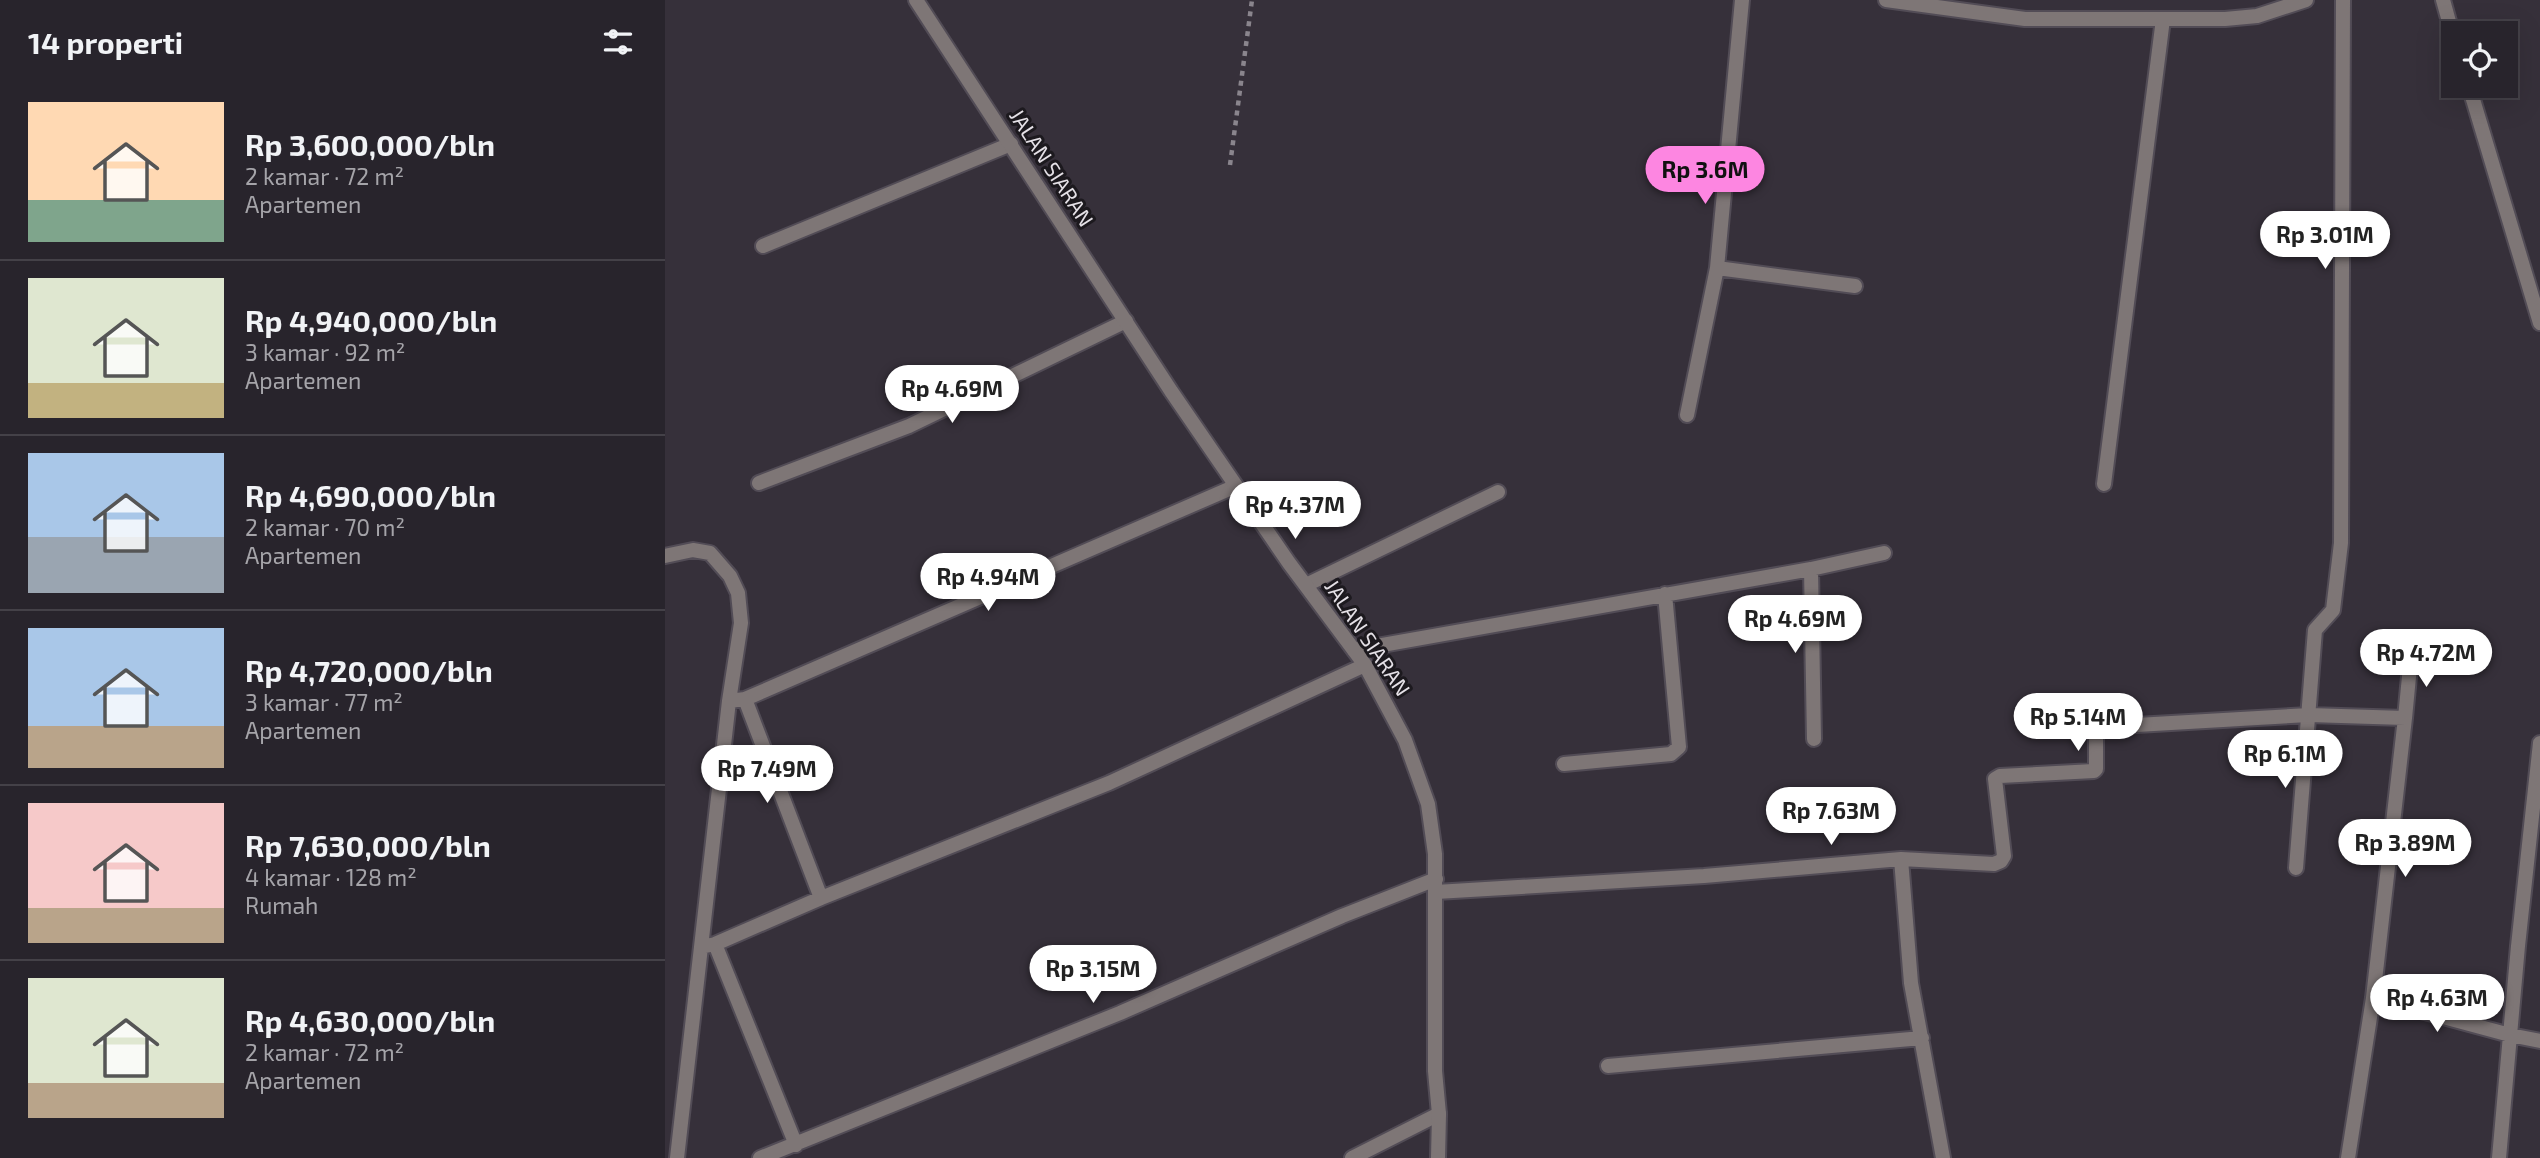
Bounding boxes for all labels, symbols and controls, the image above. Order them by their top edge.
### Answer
map controls [2441,21,2518,98]
button: locate [2441,21,2518,98]
icon: filters [599,23,637,61]
text: 14 properti [28,24,183,60]
street label: JALAN SIARAN [1005,104,1099,230]
text: Rp 3,600,000/bln [245,126,495,162]
icon: home [84,130,168,214]
pin: Rp 3.6M [1640,146,1770,206]
text: Rp 3.6M [1662,155,1748,183]
text: 2 kamar · 72 m² [245,162,404,190]
text: Apartemen [245,190,361,218]
pin: Rp 3.01M [2253,212,2397,271]
text: Rp 3.01M [2276,220,2374,248]
text: Rp 4,940,000/bln [245,302,497,338]
icon: home [84,306,168,390]
text: 3 kamar · 92 m² [245,338,405,366]
text: Apartemen [245,366,361,394]
pin: Rp 4.69M [880,366,1024,425]
text: Rp 4.69M [901,374,1003,402]
text: Rp 4,690,000/bln [245,477,496,513]
icon: home [84,481,168,565]
pin: Rp 4.37M [1223,482,1367,541]
text: Rp 4.37M [1245,490,1345,518]
text: 2 kamar · 70 m² [245,513,405,541]
text: Apartemen [245,541,361,569]
pin: Rp 4.94M [916,554,1060,613]
text: Rp 4.94M [936,562,1040,590]
street label: JALAN SIARAN [1320,574,1416,700]
pin: Rp 4.69M [1723,596,1867,655]
text: Rp 4.69M [1744,604,1846,632]
pin: Rp 4.72M [2354,630,2498,689]
text: Rp 4.72M [2376,638,2476,666]
text: Rp 4,720,000/bln [245,652,493,688]
icon: home [84,656,168,740]
text: 3 kamar · 77 m² [245,688,403,716]
pin: Rp 5.14M [2006,694,2150,753]
text: Rp 5.14M [2030,702,2126,730]
text: Apartemen [245,716,361,744]
pin: Rp 6.1M [2220,730,2350,790]
text: Rp 6.1M [2244,739,2326,767]
pin: Rp 7.49M [695,746,839,805]
text: Rp 7.49M [717,754,817,782]
pin: Rp 7.63M [1759,788,1903,847]
text: Rp 7.63M [1782,796,1880,824]
pin: Rp 3.89M [2333,820,2477,879]
text: Rp 7,630,000/bln [245,827,491,863]
text: Rp 3.89M [2354,828,2456,856]
icon: home [84,831,168,915]
text: 4 kamar · 128 m² [245,863,417,891]
text: Rumah [245,891,318,919]
pin: Rp 3.15M [1021,946,1165,1005]
text: Rp 3.15M [1046,954,1140,982]
pin: Rp 4.63M [2365,974,2509,1034]
text: Rp 4.63M [2386,983,2488,1011]
text: Rp 4,630,000/bln [245,1002,495,1038]
icon: home [84,1006,168,1090]
text: 2 kamar · 72 m² [245,1038,404,1066]
text: Apartemen [245,1066,361,1094]

